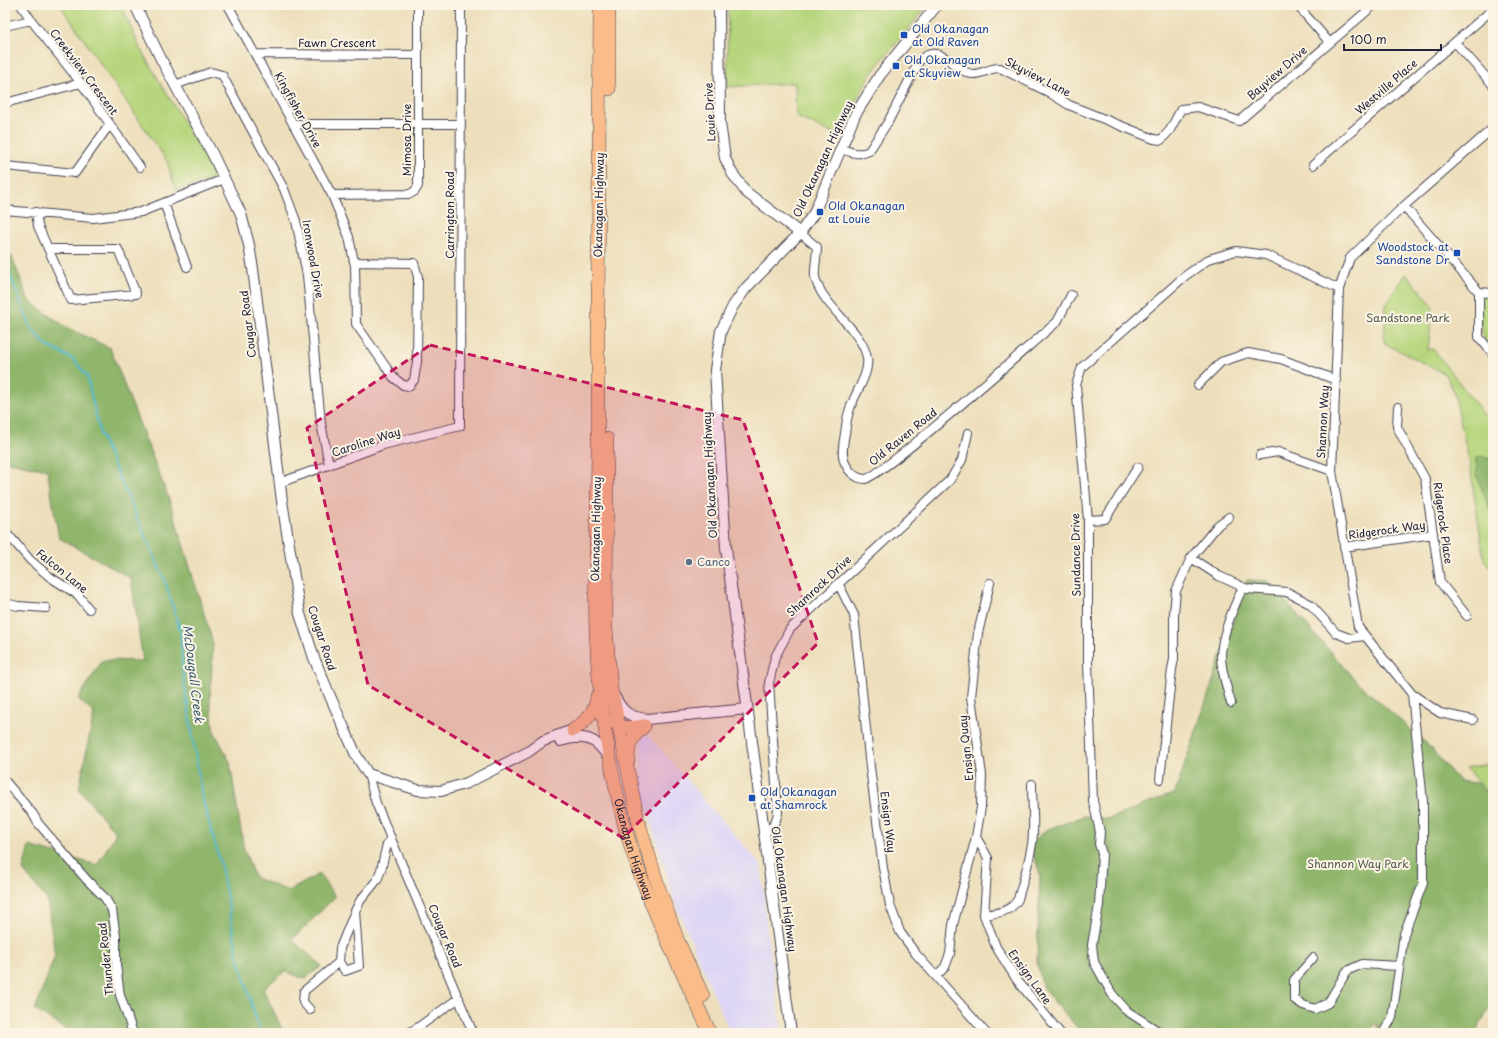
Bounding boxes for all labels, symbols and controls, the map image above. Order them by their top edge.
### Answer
place label: Old Okanagan at Old Raven [912,20,989,50]
street label: Creekview Crescent [46,25,123,119]
scale bar [1344,26,1441,52]
marker: Old Okanagan at Old Raven [899,30,909,40]
text: 100 m [1350,30,1387,48]
street label: Fawn Crescent [298,34,377,51]
street label: Bayview Drive [1243,42,1311,104]
place label: Old Okanagan at Skyview [904,51,981,81]
street label: Skyview Lane [1002,53,1074,101]
street label: Westville Place [1351,55,1421,118]
marker: Old Okanagan at Skyview [891,61,901,71]
street label: Kingfisher Drive [271,69,326,151]
street label: Louie Drive [699,82,720,142]
street label: Old Okanagan Highway [788,98,857,220]
street label: Mimosa Drive [398,104,415,176]
street label: Okanagan Highway [589,152,608,258]
street label: Carrington Road [441,171,458,259]
place label: Old Okanagan at Louie [828,197,905,227]
marker: Old Okanagan at Louie [815,207,825,217]
street label: Ironwood Drive [298,218,329,300]
place label: Woodstock at Sandstone Dr [1376,238,1450,268]
marker: Woodstock at Sandstone Dr [1452,248,1462,258]
street label: Cougar Road [235,289,260,359]
park label: Sandstone Park [1366,309,1450,326]
street label: Shannon Way [1312,385,1333,459]
street label: Old Raven Road [865,404,941,470]
street label: Old Okanagan Highway [698,411,721,539]
street label: Caroline Way [329,422,403,461]
street label: Okanagan Highway [586,476,605,582]
street label: Ridgerock Place [1429,481,1458,565]
street label: Sundance Drive [1066,513,1085,597]
street label: Ridgerock Way [1347,516,1427,543]
street label: Falcon Lane [33,544,92,597]
street label: Shamrock Drive [782,551,855,620]
place label: Canco [697,553,730,570]
marker: Canco [684,557,694,567]
street label: Cougar Road [304,603,341,673]
water label: McDougall Creek [179,624,209,725]
street label: Ensign Quay [954,714,977,782]
place label: Old Okanagan at Shamrock [760,783,837,813]
street label: Ensign Way [876,790,901,854]
marker: Old Okanagan at Shamrock [747,793,757,803]
street label: Okanagan Highway [610,797,658,902]
street label: Old Okanagan Highway [767,825,802,953]
park label: Shannon Way Park [1307,855,1409,872]
street label: Cougar Road [424,901,467,970]
street label: Thunder Road [93,922,118,996]
street label: Ensign Lane [1005,946,1056,1008]

